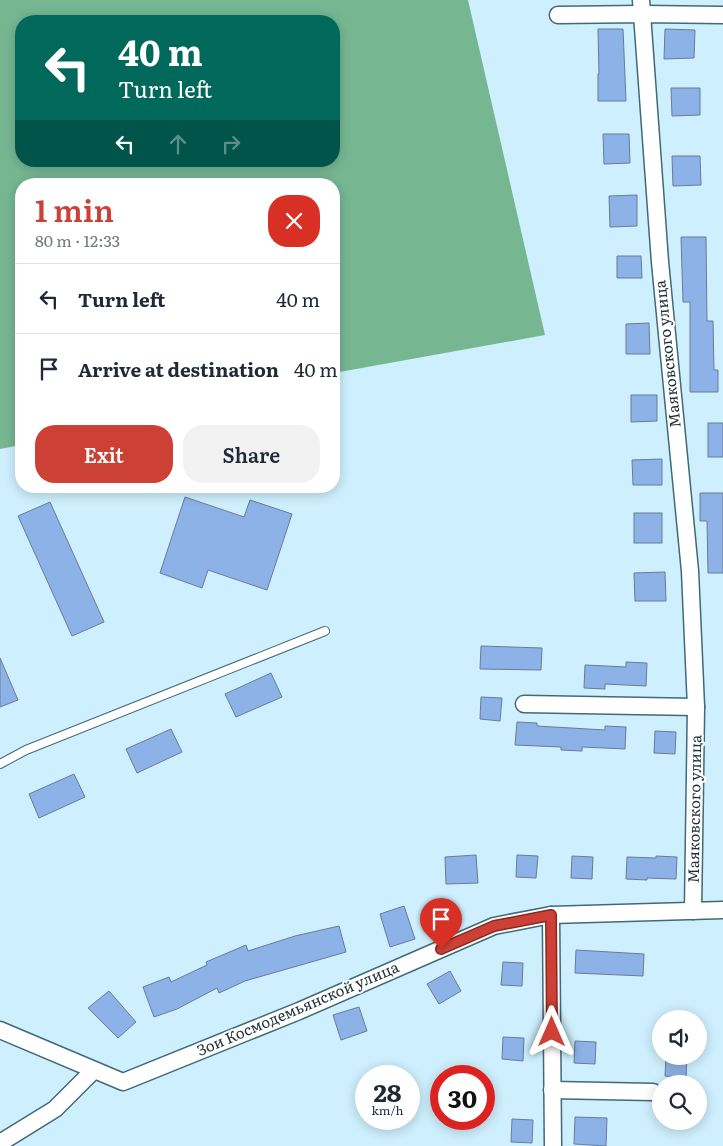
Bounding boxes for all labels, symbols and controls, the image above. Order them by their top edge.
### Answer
text: 40 m [118,25,203,77]
icon: left [35,35,100,100]
text: Turn left [118,72,212,105]
icon: left [111,130,139,158]
icon: ahead [164,130,192,158]
icon: right [217,130,245,158]
text: 1 min [35,187,114,231]
button: close [268,195,320,247]
text: 80 m · 12:33 [35,228,120,252]
street label: Маяковского улица [647,278,686,429]
icon: left [35,285,63,313]
text: Turn left [78,285,165,313]
text: 40 m [276,285,320,313]
icon: arrive [35,355,63,383]
text: Arrive at destination [78,355,279,383]
text: 40 m [294,355,338,383]
button: Exit [35,425,173,483]
button: Share [183,425,320,483]
street label: Маяковского улица [681,734,706,883]
pin [420,898,462,949]
icon: arrive [427,905,455,933]
street label: Зои Космодемьянской улица [193,954,403,1061]
position arrow [525,1005,577,1057]
map controls [652,1010,707,1130]
button: sound [652,1010,707,1065]
speed limit sign: 30 [430,1065,495,1130]
text: 28 [373,1073,402,1110]
button: search [652,1075,707,1130]
text: km/h [372,1101,403,1119]

